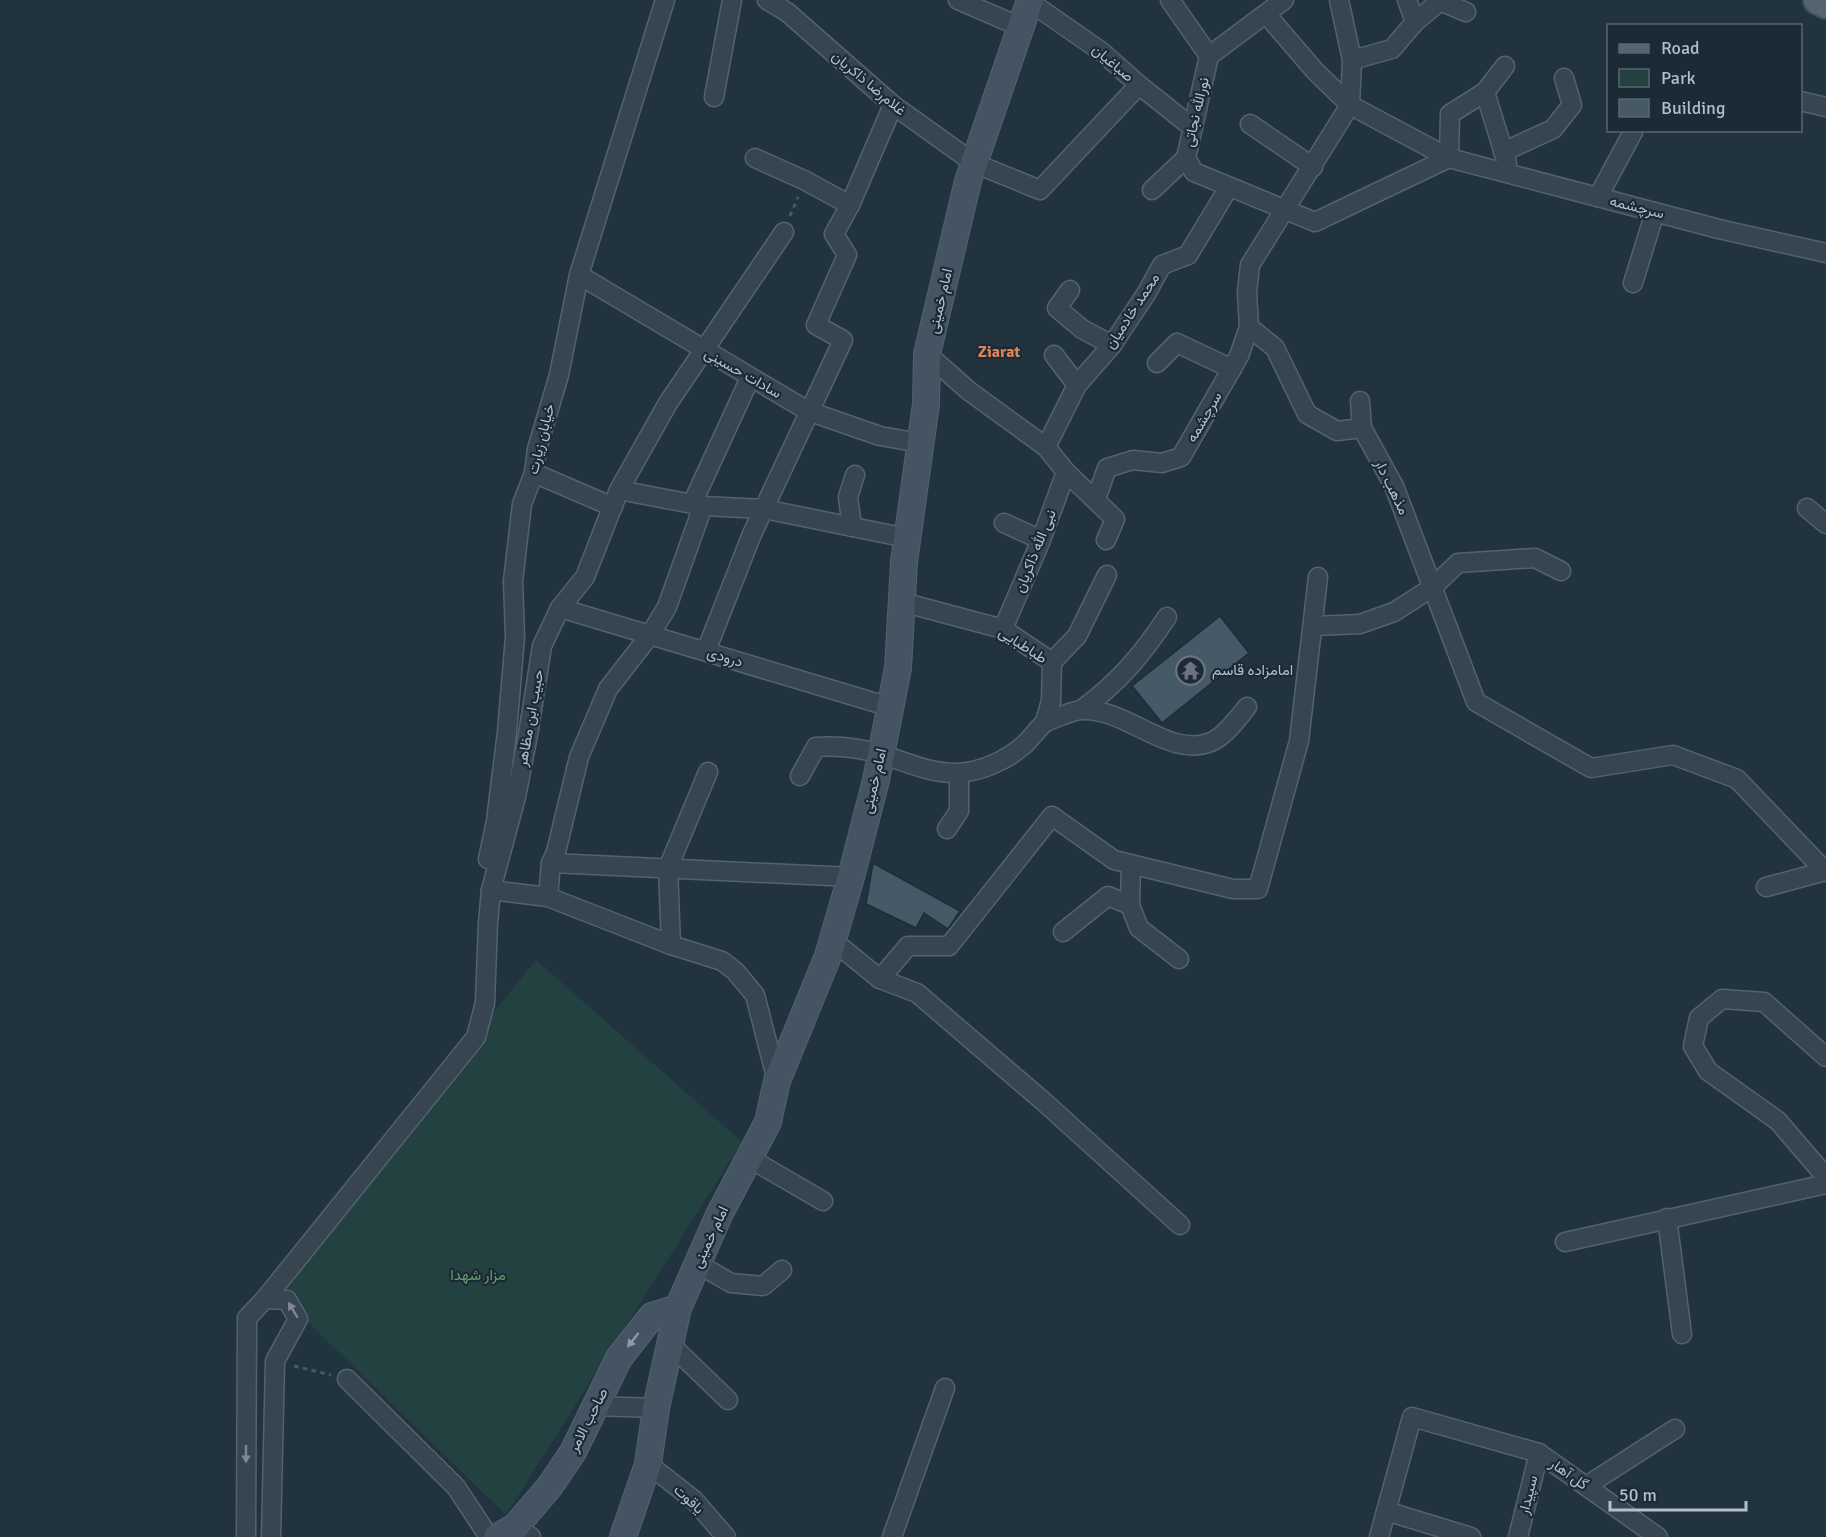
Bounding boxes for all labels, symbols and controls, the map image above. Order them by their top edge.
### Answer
legend [1607,24,1802,132]
text: Road [1661,37,1700,59]
street label: صباغیان [1088,40,1138,86]
street label: غلام‌رضا ذاکریان [828,47,910,120]
text: Park [1661,67,1696,89]
street label: نورالله نجاتی [1179,75,1214,149]
text: Building [1661,97,1725,119]
street label: سرچشمه [1608,192,1666,223]
street label: امام خمینی [924,267,957,336]
street label: محمد خادمیان [1101,270,1163,352]
district label: Ziarat [978,342,1020,362]
street label: سادات حسینی [701,344,785,403]
street label: سرچشمه [1182,388,1227,446]
street label: خیابان زیارت [524,402,558,476]
street label: مذهب دار [1370,455,1413,518]
street label: نبی الله ذاکریان [1010,507,1061,596]
street label: طباطبایی [995,623,1051,668]
street label: درودی [705,643,745,672]
temple icon: امامزاده قاسم [1175,654,1207,686]
place label: امامزاده قاسم [1212,661,1293,680]
street label: حبیب ابن مظاهر [512,668,548,769]
street label: امام خمینی [858,747,891,816]
street label: امام خمینی [688,1203,733,1271]
park label: مزار شهدا [450,1266,506,1284]
one-way arrow [287,1302,298,1318]
one-way arrow [627,1333,639,1348]
street label: صاحب الامر [564,1385,612,1456]
one-way arrow [242,1445,251,1464]
street label: گل آهار [1545,1454,1592,1494]
street label: سپیدار [1514,1473,1543,1518]
scale bar [1610,1474,1746,1512]
street label: یاقوت [670,1480,708,1518]
text: 50 m [1619,1484,1657,1506]

